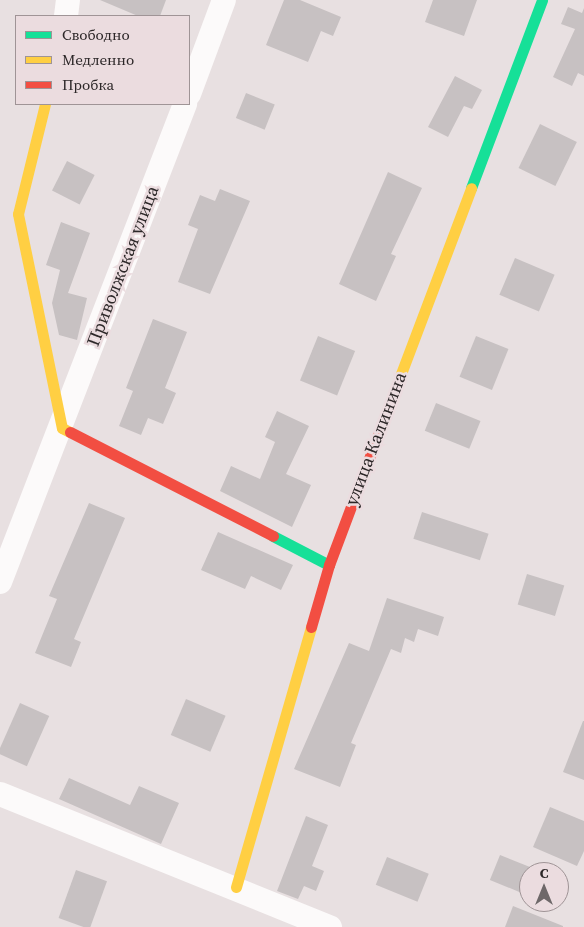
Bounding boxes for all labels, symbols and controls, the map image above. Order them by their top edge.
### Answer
legend [15,15,190,105]
text: Свободно [62,24,130,45]
text: Медленно [62,49,134,70]
text: Пробка [62,74,114,95]
street label: Приволжская улица [82,183,164,349]
street label: улица Калинина [341,369,411,509]
north arrow [519,862,569,912]
text: С [540,863,548,883]

